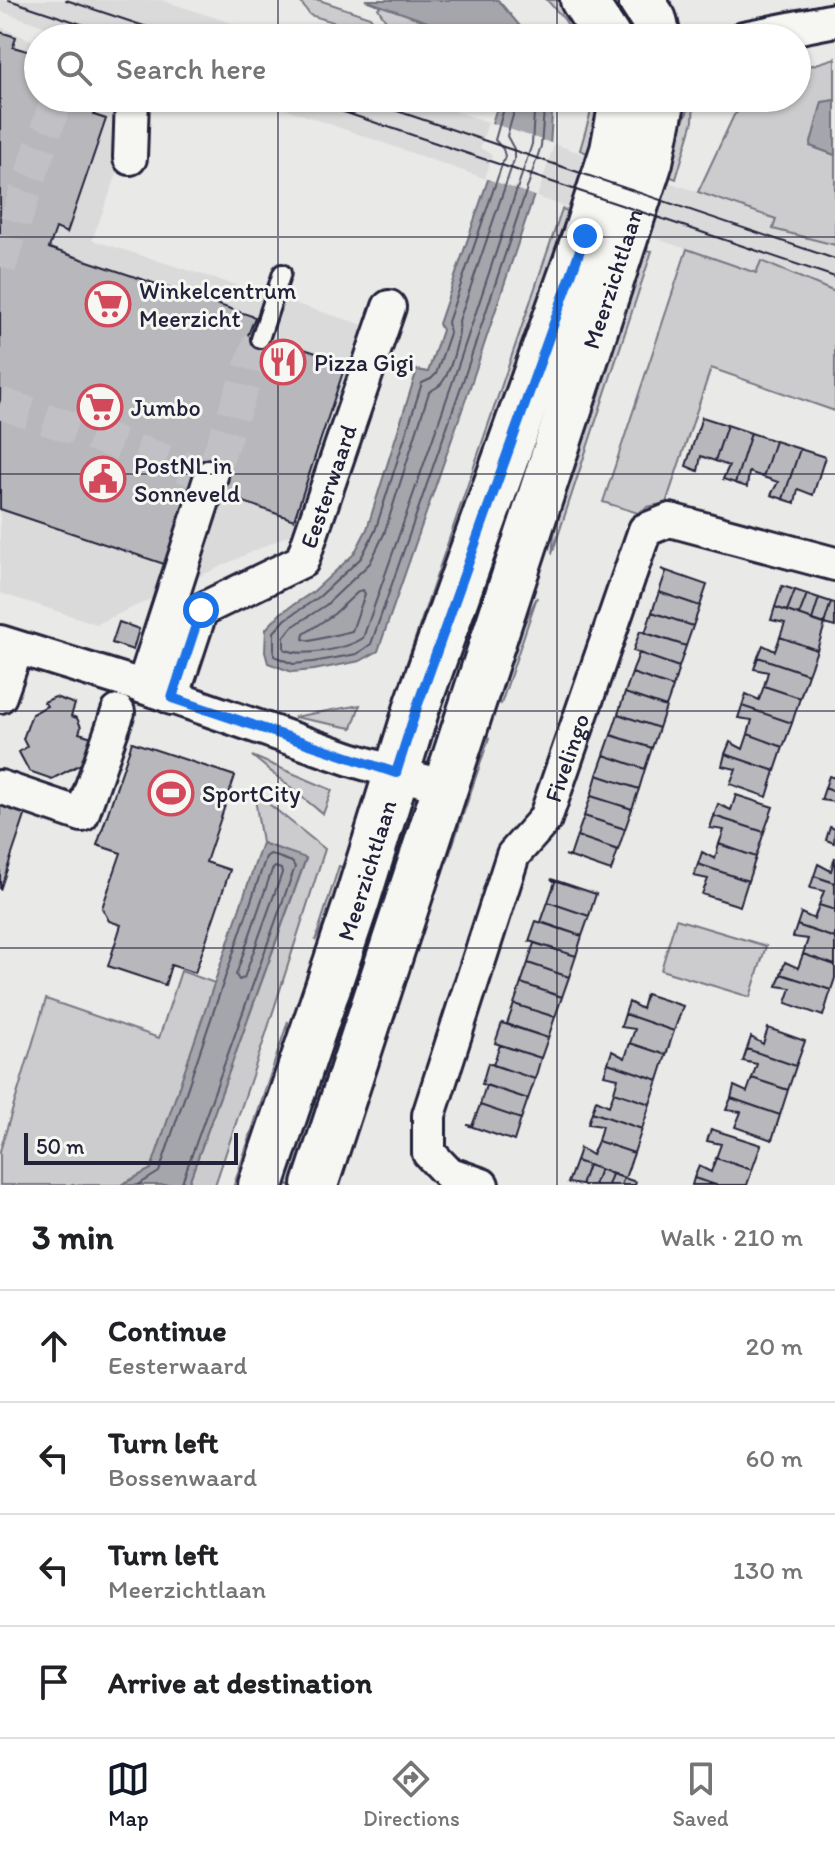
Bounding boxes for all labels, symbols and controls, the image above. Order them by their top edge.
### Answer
search box [24,24,811,112]
icon: search [52,46,96,90]
text: Search here [116,50,266,87]
street label: Meerzichtlaan [575,204,649,352]
route end [567,218,603,254]
place label: Winkelcentrum Meerzicht [139,276,296,333]
supermarket icon: Winkelcentrum Meerzicht [84,280,132,328]
restaurant icon: Pizza Gigi [259,338,307,386]
place label: Pizza Gigi [314,348,414,377]
supermarket icon: Jumbo [76,383,124,431]
place label: Jumbo [131,393,201,422]
street label: Eesterwaard [293,421,362,552]
place label: PostNL in Sonneveld [134,451,240,508]
public building icon: PostNL in Sonneveld [79,455,127,503]
route start [183,592,219,628]
street label: Fivelingo [537,709,595,806]
sports icon: SportCity [147,769,195,817]
place label: SportCity [202,779,300,808]
street label: Meerzichtlaan [330,796,402,944]
scale bar [24,1129,238,1165]
text: 50 m [36,1133,85,1160]
text: 3 min [32,1217,114,1258]
text: Walk · 210 m [660,1221,803,1253]
text: Continue [108,1312,227,1349]
icon: ahead [32,1324,76,1368]
text: 20 m [746,1330,803,1362]
text: Eesterwaard [108,1349,247,1381]
text: Turn left [108,1424,219,1461]
icon: left [32,1436,76,1480]
text: 60 m [746,1442,803,1474]
text: Bossenwaard [108,1461,257,1493]
text: Turn left [108,1536,219,1573]
icon: left [32,1548,76,1592]
text: 130 m [733,1554,803,1586]
text: Meerzichtlaan [108,1573,266,1605]
icon: arrive [32,1660,76,1704]
text: Arrive at destination [108,1664,372,1701]
tab: Map [106,1757,150,1832]
tab: Directions [363,1757,460,1832]
tab: Saved [672,1757,729,1832]

